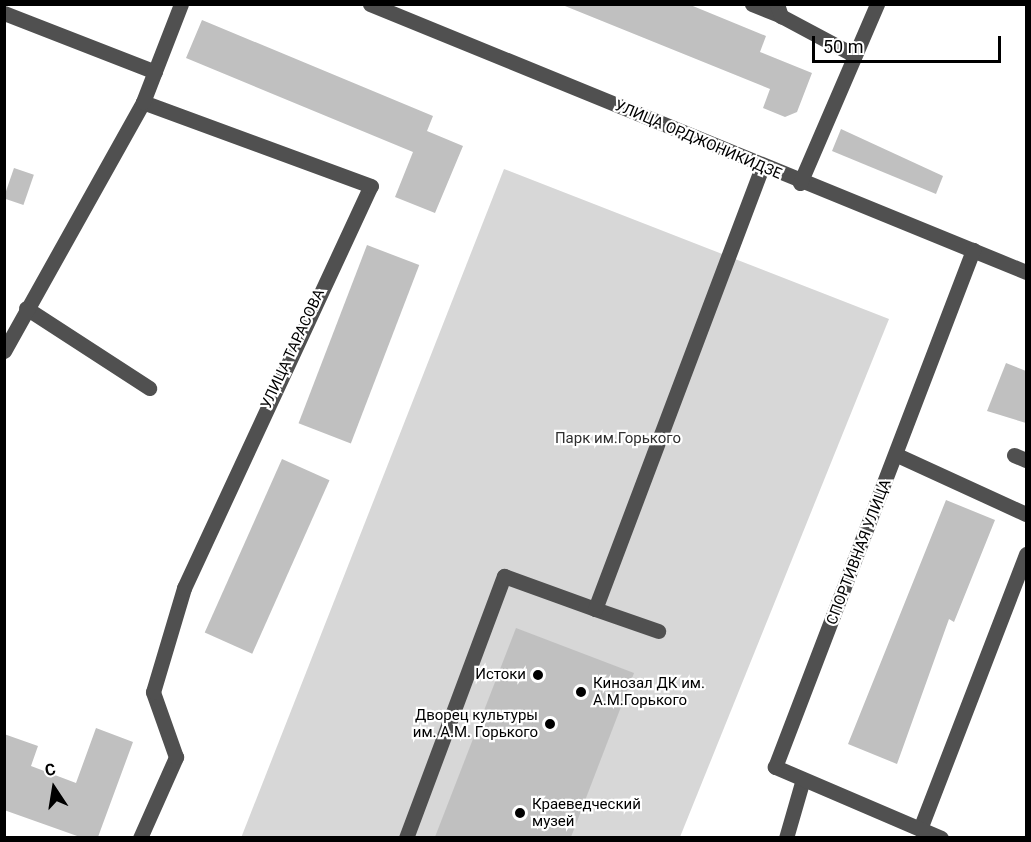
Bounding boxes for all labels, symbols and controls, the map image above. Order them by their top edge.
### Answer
scale bar [815,24,1004,62]
text: 50 m [823,36,863,57]
street label: УЛИЦА ОРДЖОНИКИДЗЕ [612,97,784,183]
street label: УЛИЦА ТАРАСОВА [257,286,329,412]
park label: Парк им.Горького [555,430,681,448]
street label: СПОРТИВНАЯ УЛИЦА [823,477,895,627]
place label: Истоки [475,666,526,684]
marker: Истоки [531,668,545,682]
place label: Кинозал ДК им. А.М.Горького [593,674,705,709]
marker: Кинозал ДК им. А.М.Горького [574,685,588,699]
place label: Дворец культуры им. А.М. Горького [413,706,538,741]
marker: Дворец культуры им. А.М. Горького [543,717,557,731]
north arrow [24,758,84,818]
text: С [43,760,57,780]
place label: Краеведческий музей [532,795,641,830]
marker: Краеведческий музей [513,806,527,820]

